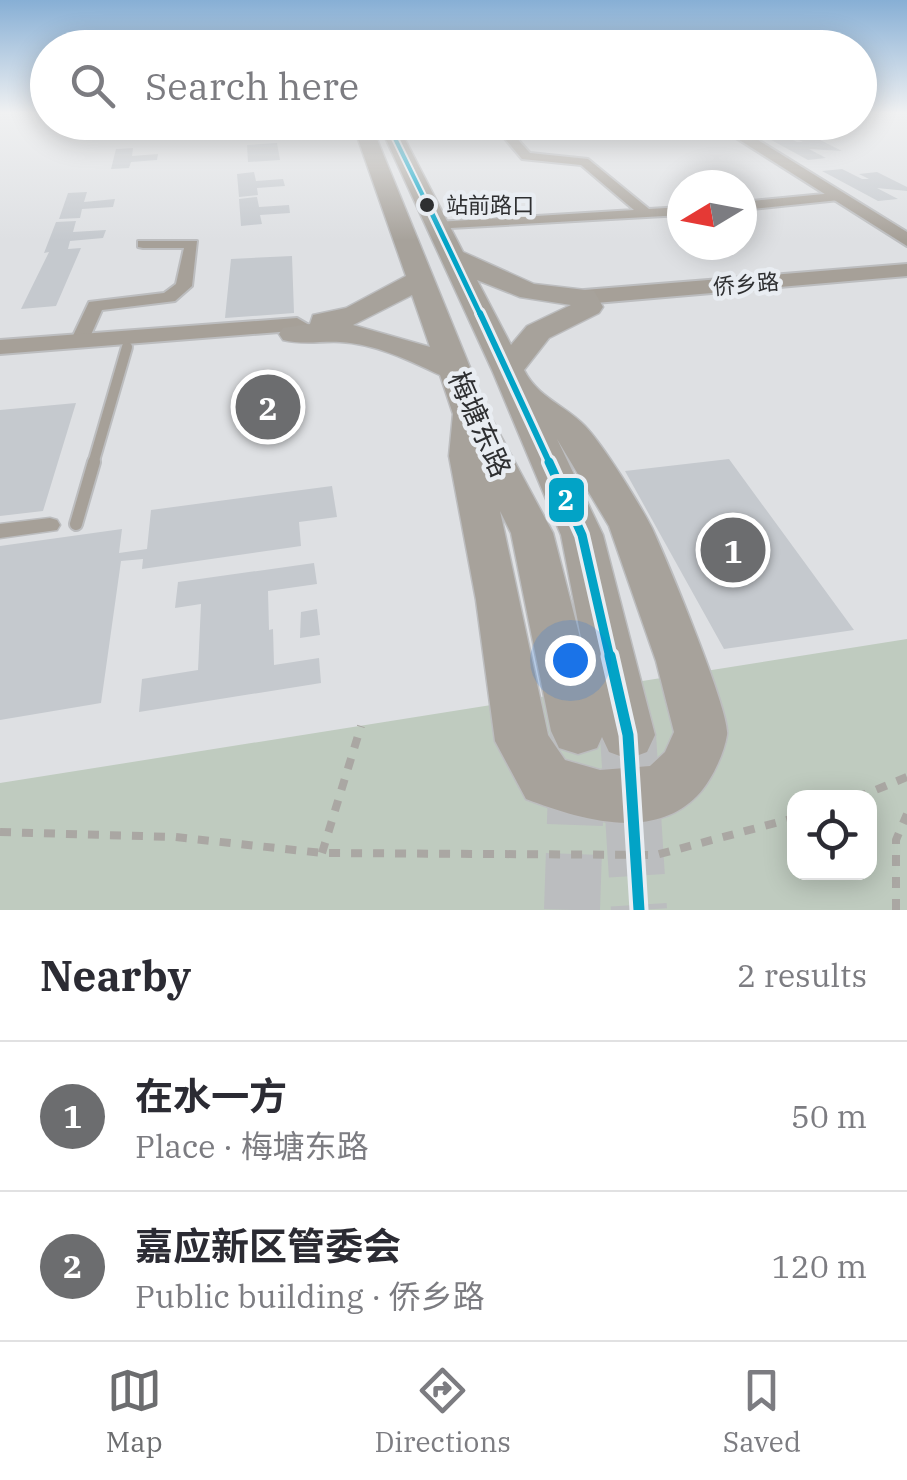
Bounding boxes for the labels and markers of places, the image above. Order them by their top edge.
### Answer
place label: 站前路口 [446,190,534,219]
marker: 站前路口 [417,195,437,215]
pin: 2 [236,370,300,444]
pin: 1 [700,512,766,588]

